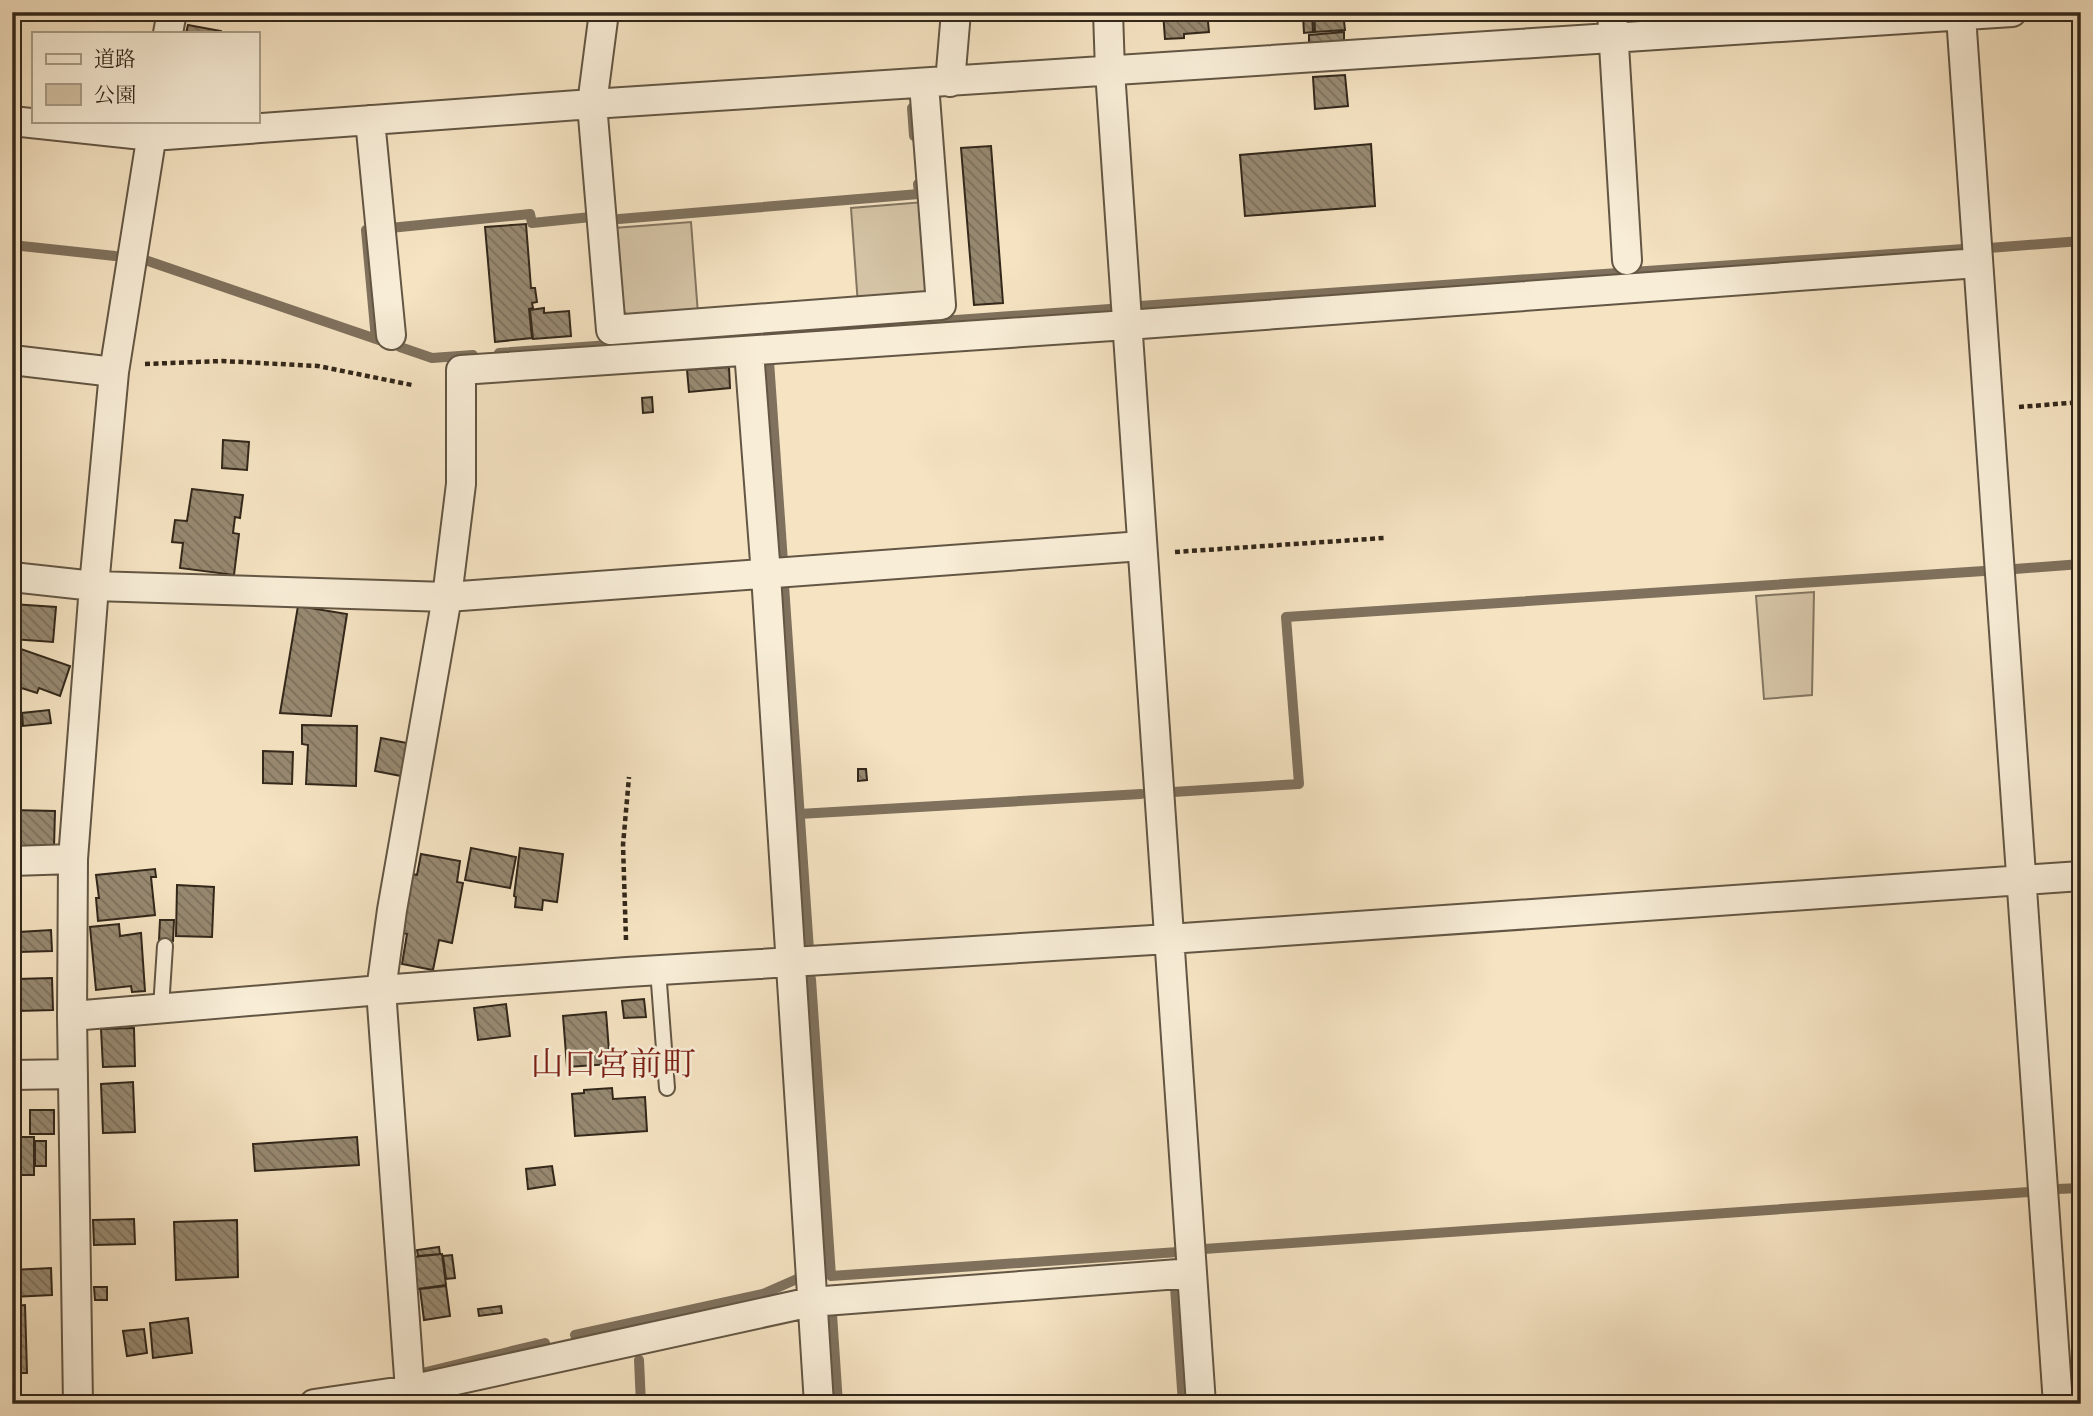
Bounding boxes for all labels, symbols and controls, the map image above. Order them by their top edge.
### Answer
legend [32,32,259,122]
text: 道路 [94,46,136,73]
text: 公園 [94,82,136,109]
district label: 山口宮前町 [531,1044,696,1085]

